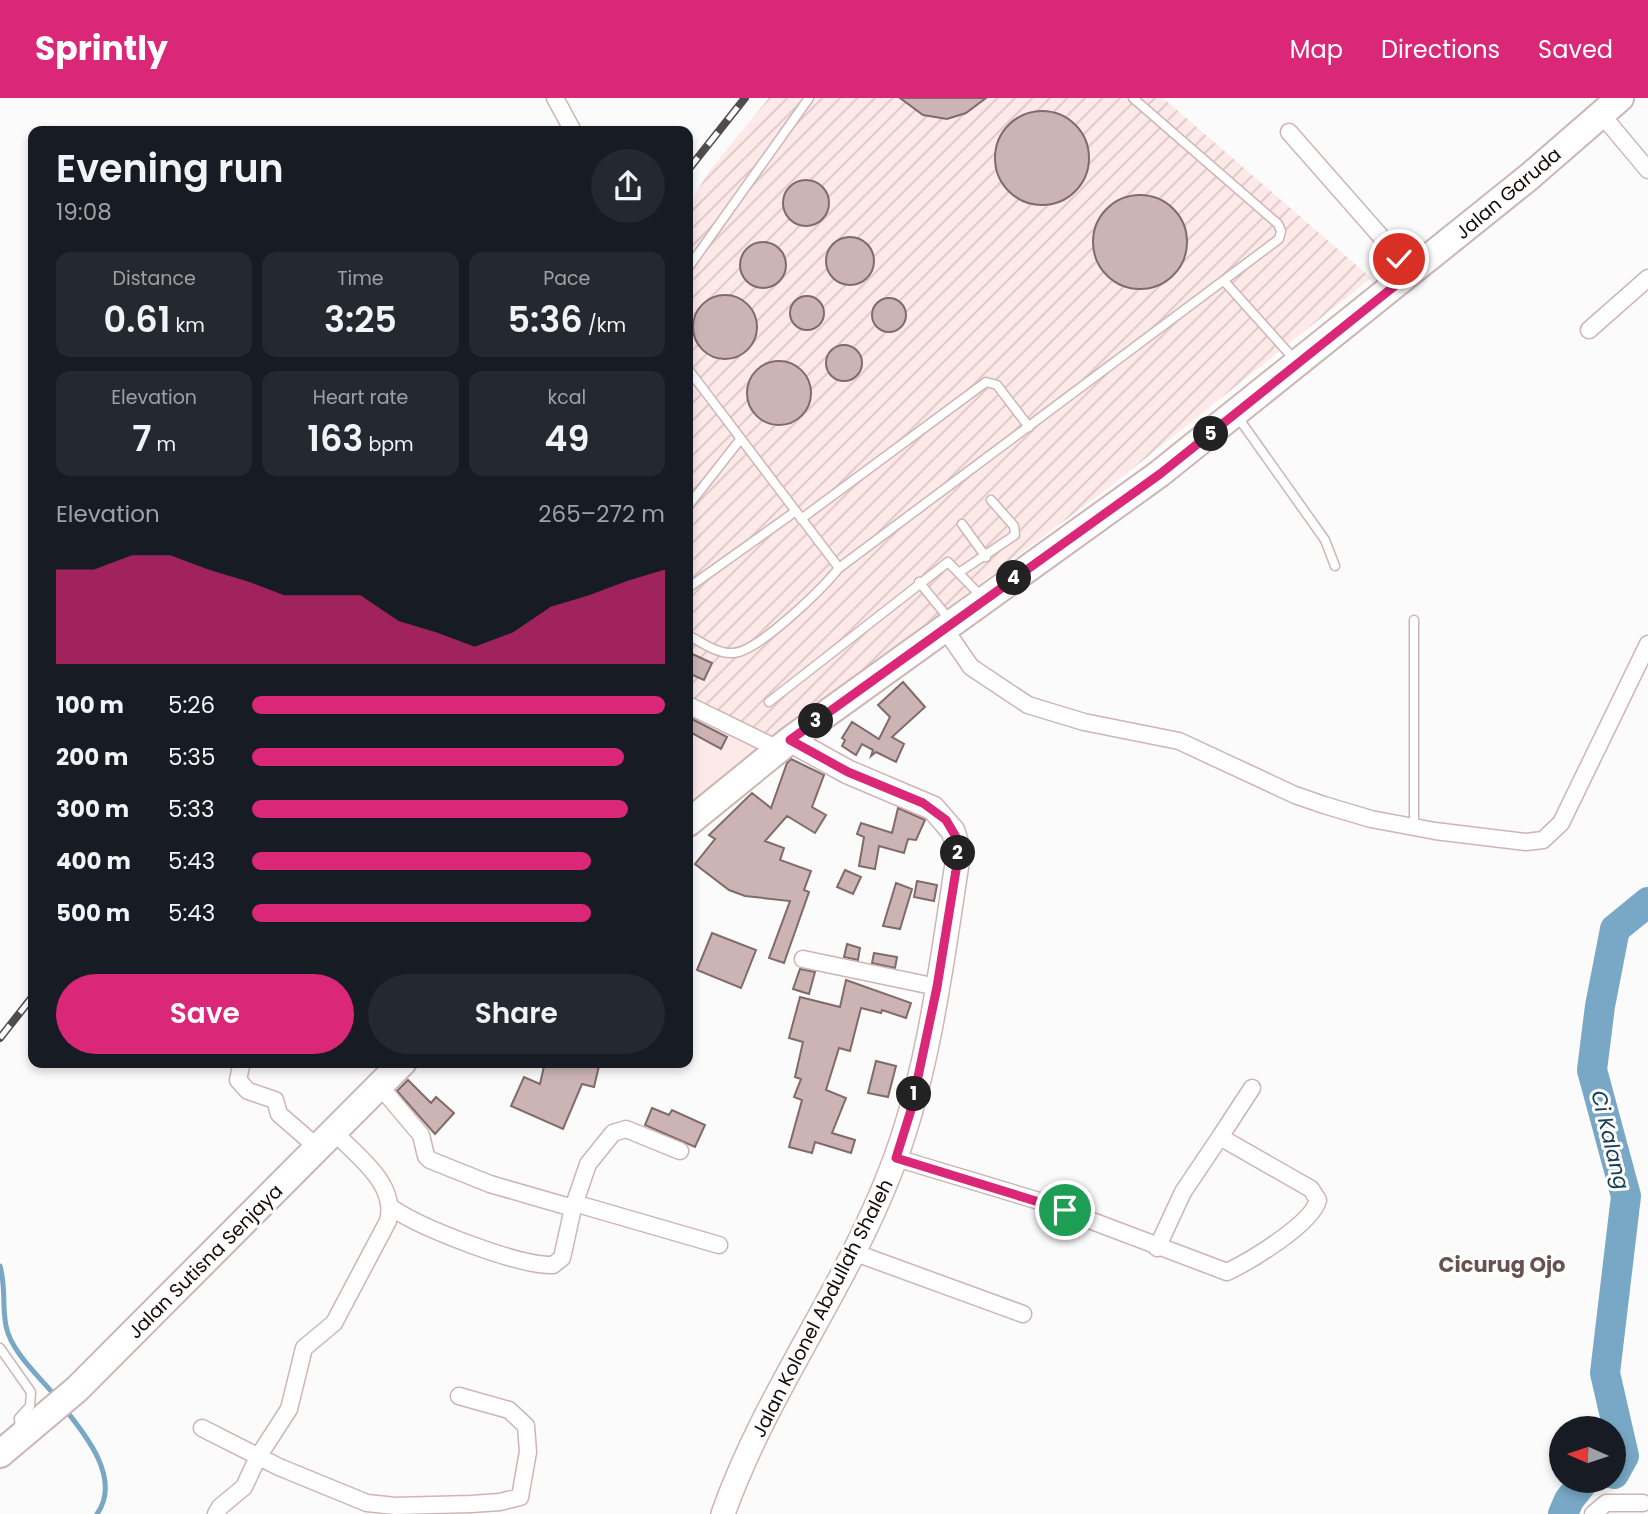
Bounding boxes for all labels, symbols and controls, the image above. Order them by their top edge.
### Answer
text: Sprintly [35,25,168,72]
text: Map [1290,33,1343,66]
text: Directions [1381,33,1500,66]
text: Saved [1538,33,1613,66]
street label: Jalan Garuda [1450,141,1567,246]
text: Evening run [56,142,284,195]
button: share [591,149,665,223]
text: 19:08 [56,196,112,228]
pin [1369,229,1429,289]
icon: check [1380,240,1418,278]
text: Distance [113,265,196,292]
text: Time [337,265,384,292]
text: Pace [543,265,590,292]
text: 0.61 [104,295,170,344]
text: 3:25 [324,295,397,344]
text: 5:36 [508,295,583,344]
text: km [170,312,205,339]
text: /km [583,312,626,339]
text: Elevation [111,384,197,411]
text: Heart rate [313,384,408,411]
text: kcal [547,384,586,411]
text: 7 [132,414,151,463]
text: 163 [307,414,363,463]
text: 49 [544,414,589,463]
pin: 5 [1194,416,1228,452]
text: 5 [1204,420,1217,447]
text: m [151,431,176,458]
text: bpm [363,431,414,458]
text: Elevation [56,498,160,530]
text: 265–272 m [538,498,665,530]
pin: 4 [996,560,1032,596]
text: 4 [1007,564,1020,591]
text: 100 m [56,689,124,721]
text: 5:26 [168,689,215,721]
pin: 3 [798,704,834,738]
text: 3 [810,707,821,734]
text: 200 m [56,741,128,773]
text: 5:35 [168,741,215,773]
text: 300 m [56,793,129,825]
text: 5:33 [168,793,214,825]
pin: 2 [940,836,976,870]
text: 2 [952,839,963,866]
text: 400 m [56,845,131,877]
text: 5:43 [168,845,215,877]
text: 500 m [56,897,130,929]
text: 5:43 [168,897,215,929]
button: Save [56,974,354,1054]
button: Share [368,974,665,1054]
pin: 1 [897,1076,932,1112]
text: 1 [910,1080,917,1107]
water label: Ci Kalang [1584,1087,1637,1193]
street label: Jalan Kolonel Abdullah Shaleh [745,1174,900,1442]
street label: Jalan Sutisna Senjaya [122,1178,289,1345]
pin [1035,1180,1095,1240]
icon: arrive [1046,1191,1084,1229]
district label: Cicurug Ojo [1439,1250,1565,1279]
north arrow [1549,1416,1626,1493]
map controls [1549,1416,1626,1493]

